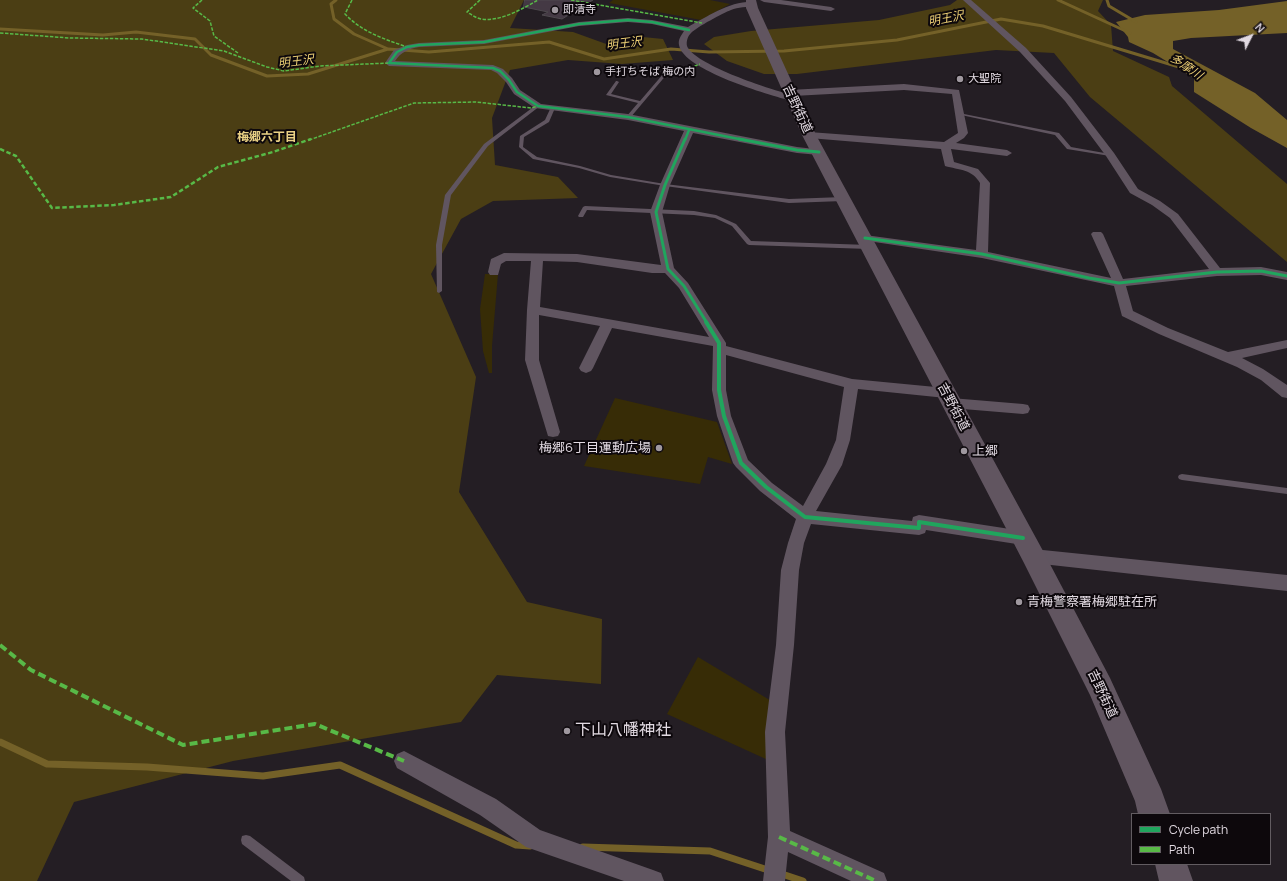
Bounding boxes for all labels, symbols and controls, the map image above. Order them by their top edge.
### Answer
place label: 即清寺 [563,3,596,17]
marker: 即清寺 [550,5,560,15]
water label: 明王沢 [927,8,965,30]
north arrow [1231,16,1271,56]
text: N [1252,20,1269,36]
water label: 明王沢 [605,35,643,53]
water label: 多摩川 [1167,51,1205,83]
water label: 明王沢 [277,53,315,71]
place label: 手打ちそば 梅の内 [605,65,695,79]
marker: 手打ちそば 梅の内 [592,67,602,77]
place label: 大聖院 [968,72,1001,86]
marker: 大聖院 [955,74,965,84]
street label: 吉野街道 [779,82,815,136]
district label: 梅郷六丁目 [237,131,297,145]
street label: 吉野街道 [934,380,972,434]
place label: 梅郷6丁目運動広場 [539,440,651,456]
marker: 梅郷6丁目運動広場 [654,443,664,453]
place label: 上郷 [972,443,998,459]
marker: 上郷 [959,446,969,456]
place label: 青梅警察署梅郷駐在所 [1027,594,1157,610]
marker: 青梅警察署梅郷駐在所 [1014,597,1024,607]
street label: 吉野街道 [1084,667,1120,721]
place label: 下山八幡神社 [575,721,671,741]
marker: 下山八幡神社 [562,726,572,736]
legend [1131,813,1271,865]
text: Cycle path [1169,821,1228,838]
text: Path [1169,841,1195,858]

